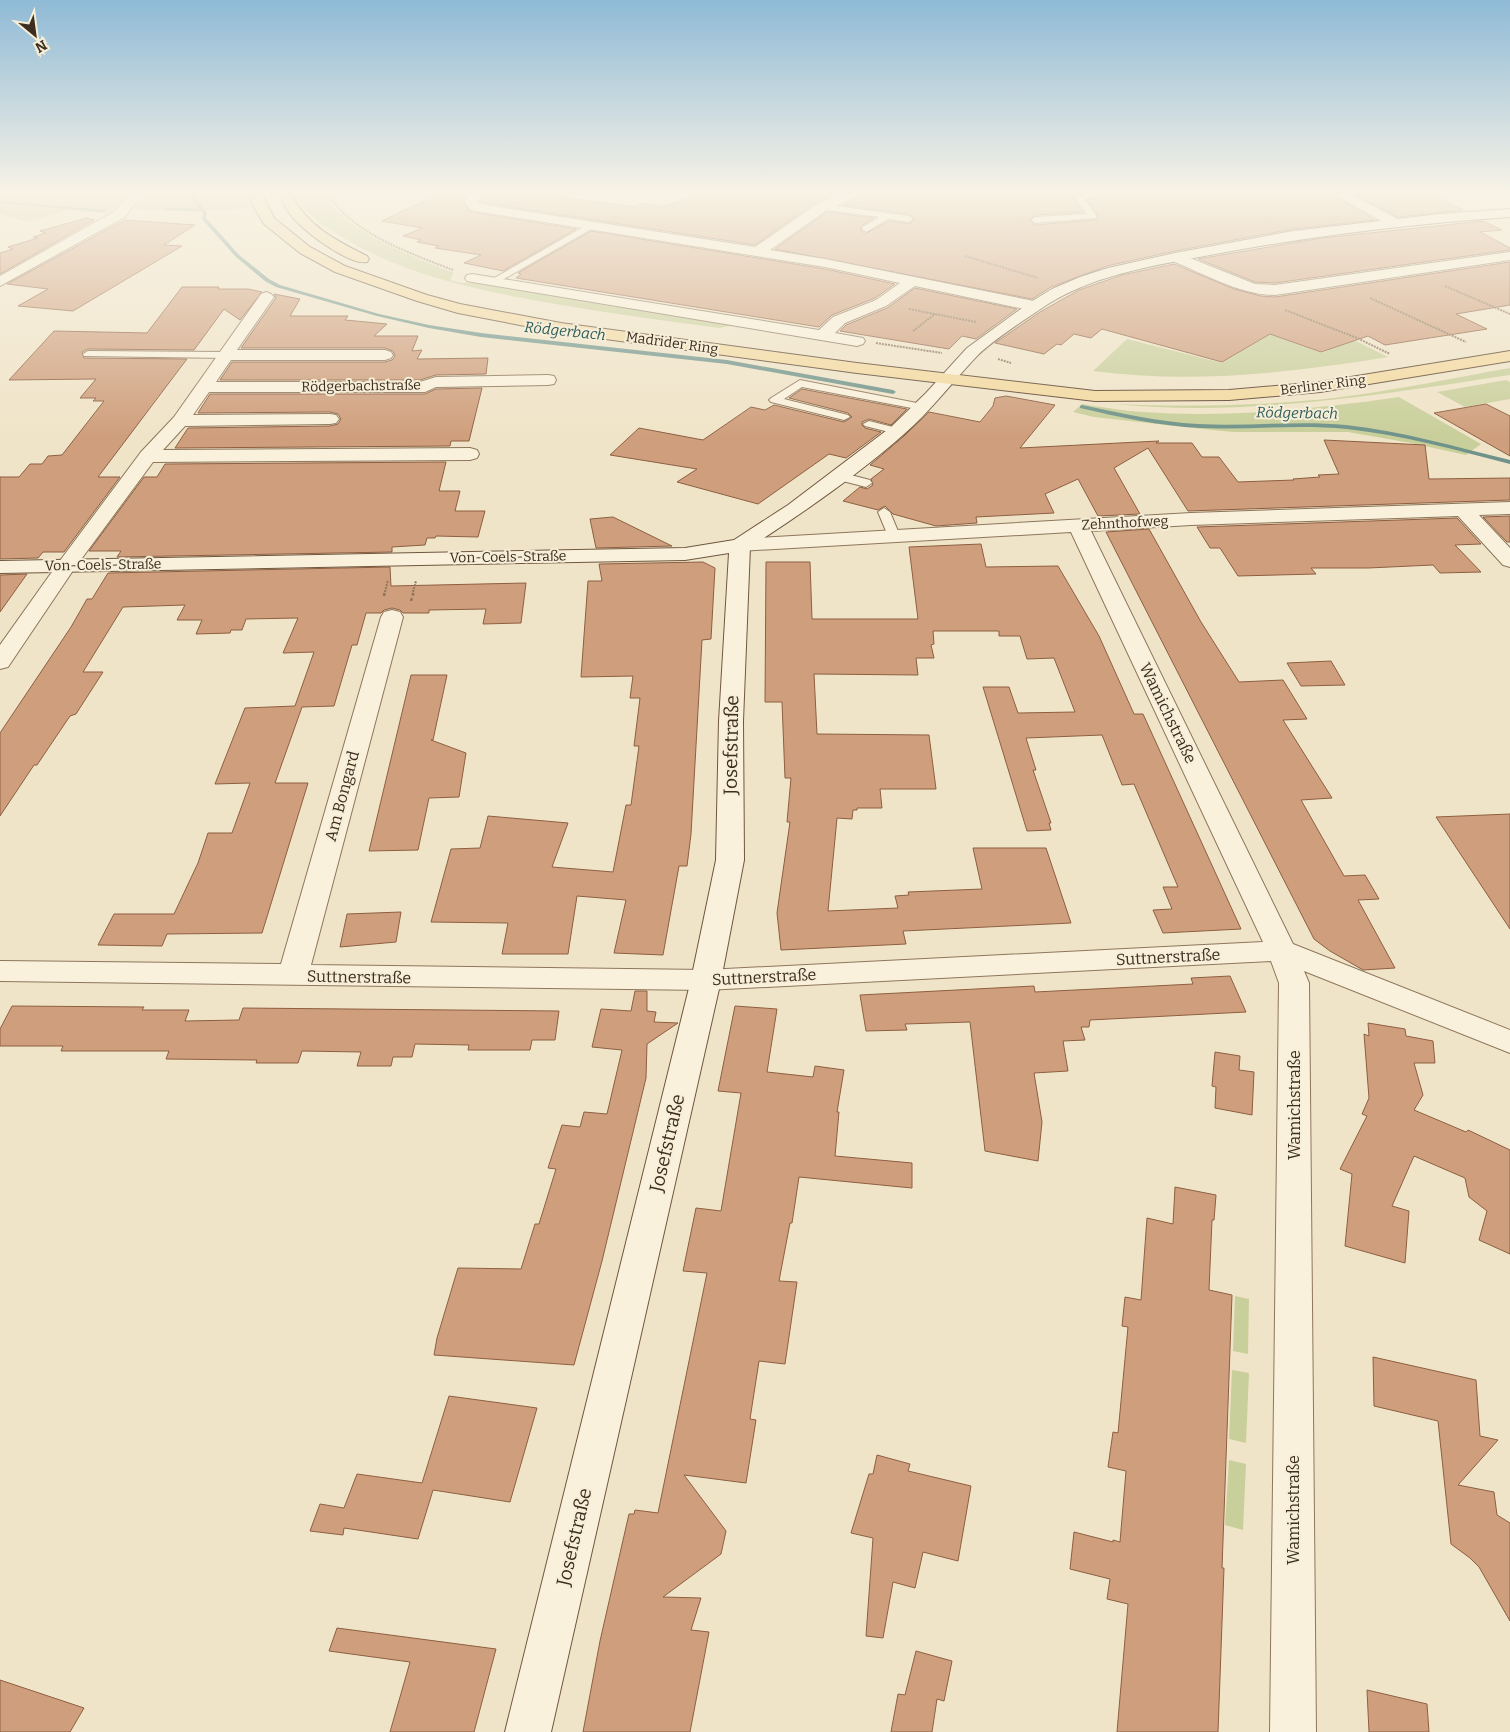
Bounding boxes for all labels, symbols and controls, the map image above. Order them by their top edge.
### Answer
north arrow [10,10,60,60]
text: N [32,36,50,56]
water label: Rödgerbach [523,318,607,344]
street label: Madrider Ring [625,328,719,358]
street label: Berliner Ring [1279,371,1367,399]
street label: Rödgerbachstraße [301,376,421,396]
water label: Rödgerbach [1256,403,1338,423]
street label: Zehnthofweg [1081,512,1169,534]
street label: Von-Coels-Straße [449,547,567,567]
street label: Von-Coels-Straße [44,555,162,575]
street label: Wamichstraße [1135,660,1201,766]
street label: Josefstraße [719,695,743,796]
street label: Am Bongard [321,748,363,843]
street label: Suttnerstraße [1115,945,1221,969]
street label: Suttnerstraße [711,965,817,989]
street label: Suttnerstraße [307,967,411,987]
street label: Wamichstraße [1285,1050,1304,1160]
street label: Josefstraße [644,1092,689,1195]
street label: Wamichstraße [1284,1455,1303,1565]
street label: Josefstraße [551,1486,596,1589]

